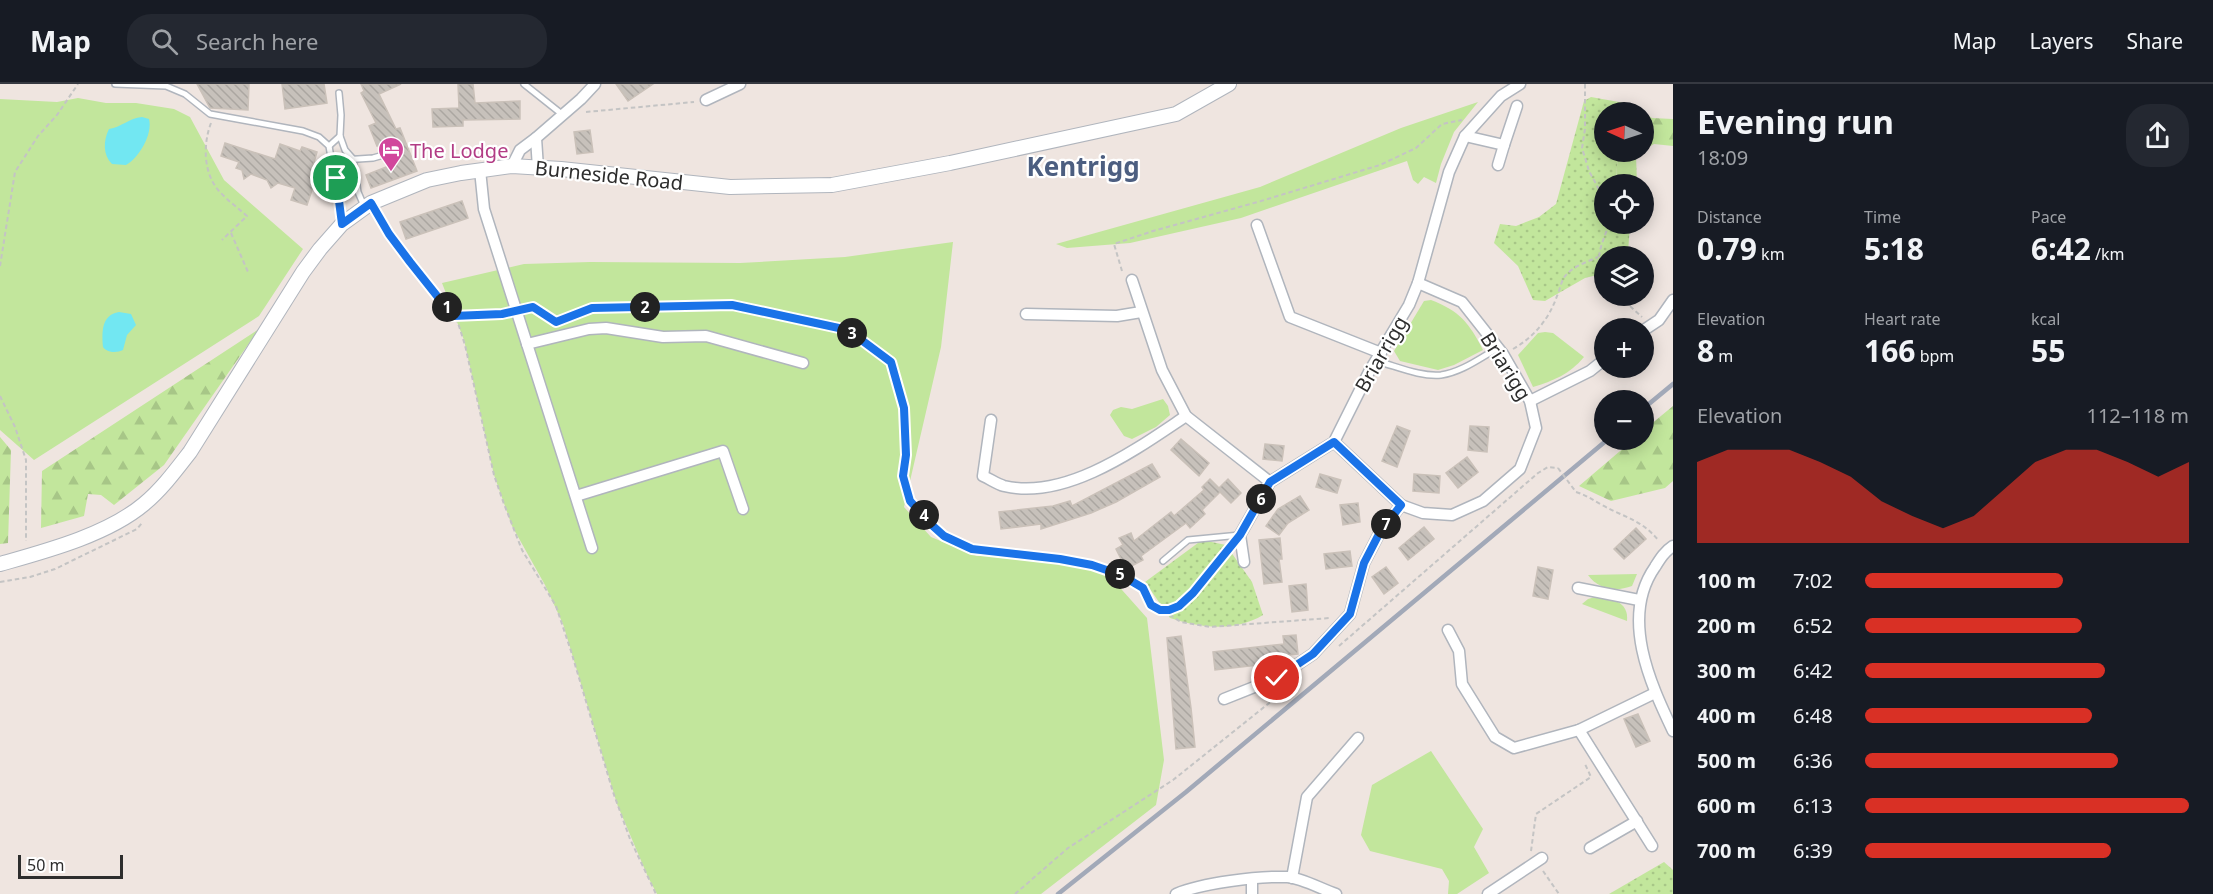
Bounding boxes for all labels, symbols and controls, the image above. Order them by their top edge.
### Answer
search box [127,14,547,68]
text: Map [30,22,91,60]
icon: search [148,25,181,58]
text: Search here [196,26,318,56]
text: Map [1953,27,1997,55]
text: Layers [2030,27,2094,55]
text: Share [2127,27,2183,55]
text: Evening run [1697,99,1894,144]
north arrow [1594,102,1654,162]
map controls [1594,102,1654,450]
button: share [2126,104,2189,167]
hotel icon: The Lodge [376,135,406,173]
place label: The Lodge [410,137,508,164]
text: 18:09 [1697,144,1748,171]
district label: Kentrigg [1026,148,1140,184]
pin [310,152,361,203]
street label: Burneside Road [534,154,684,196]
icon: arrive [319,161,352,194]
button: locate [1594,174,1654,234]
text: Distance [1697,206,1762,228]
text: Time [1864,206,1901,228]
text: Pace [2031,206,2066,228]
text: 0.79 [1697,228,1757,269]
text: 5:18 [1864,228,1924,269]
text: 6:42 [2031,228,2091,269]
text: km [1757,243,1785,265]
text: /km [2091,243,2125,265]
button: layers [1594,246,1654,306]
pin: 1 [432,292,462,322]
pin: 2 [630,292,660,322]
text: 1 [442,296,452,318]
text: 2 [640,296,650,318]
text: Elevation [1697,308,1765,330]
text: Heart rate [1864,308,1940,330]
text: kcal [2031,308,2060,330]
street label: Briarrigg [1348,311,1414,397]
pin: 3 [837,318,867,348]
button: + [1594,318,1654,378]
text: 3 [847,322,857,344]
street label: Briarigg [1475,327,1537,405]
text: 8 [1697,330,1714,371]
text: 166 [1864,330,1915,371]
text: 55 [2031,330,2065,371]
text: m [1714,345,1733,367]
text: bpm [1915,345,1954,367]
button: − [1594,390,1654,450]
text: Elevation [1697,402,1782,429]
text: 112–118 m [2086,402,2189,429]
pin: 6 [1246,484,1276,514]
text: 6 [1256,488,1266,510]
pin: 4 [909,500,939,530]
text: 4 [919,504,929,526]
pin: 7 [1371,509,1401,539]
text: 7 [1381,513,1391,535]
pin: 5 [1105,559,1135,589]
text: 5 [1115,563,1125,585]
text: 100 m [1697,567,1756,594]
text: 7:02 [1793,567,1833,594]
text: 200 m [1697,612,1756,639]
text: 6:52 [1793,612,1833,639]
pin [1251,652,1302,703]
text: 300 m [1697,657,1756,684]
text: 6:42 [1793,657,1833,684]
icon: check [1260,661,1293,694]
text: 400 m [1697,702,1756,729]
text: 6:48 [1793,702,1833,729]
text: 500 m [1697,747,1756,774]
text: 6:36 [1793,747,1833,774]
text: 600 m [1697,792,1756,819]
text: 6:13 [1793,792,1833,819]
text: 700 m [1697,837,1756,864]
text: 6:39 [1793,837,1833,864]
scale bar [18,852,123,880]
text: 50 m [27,854,64,876]

